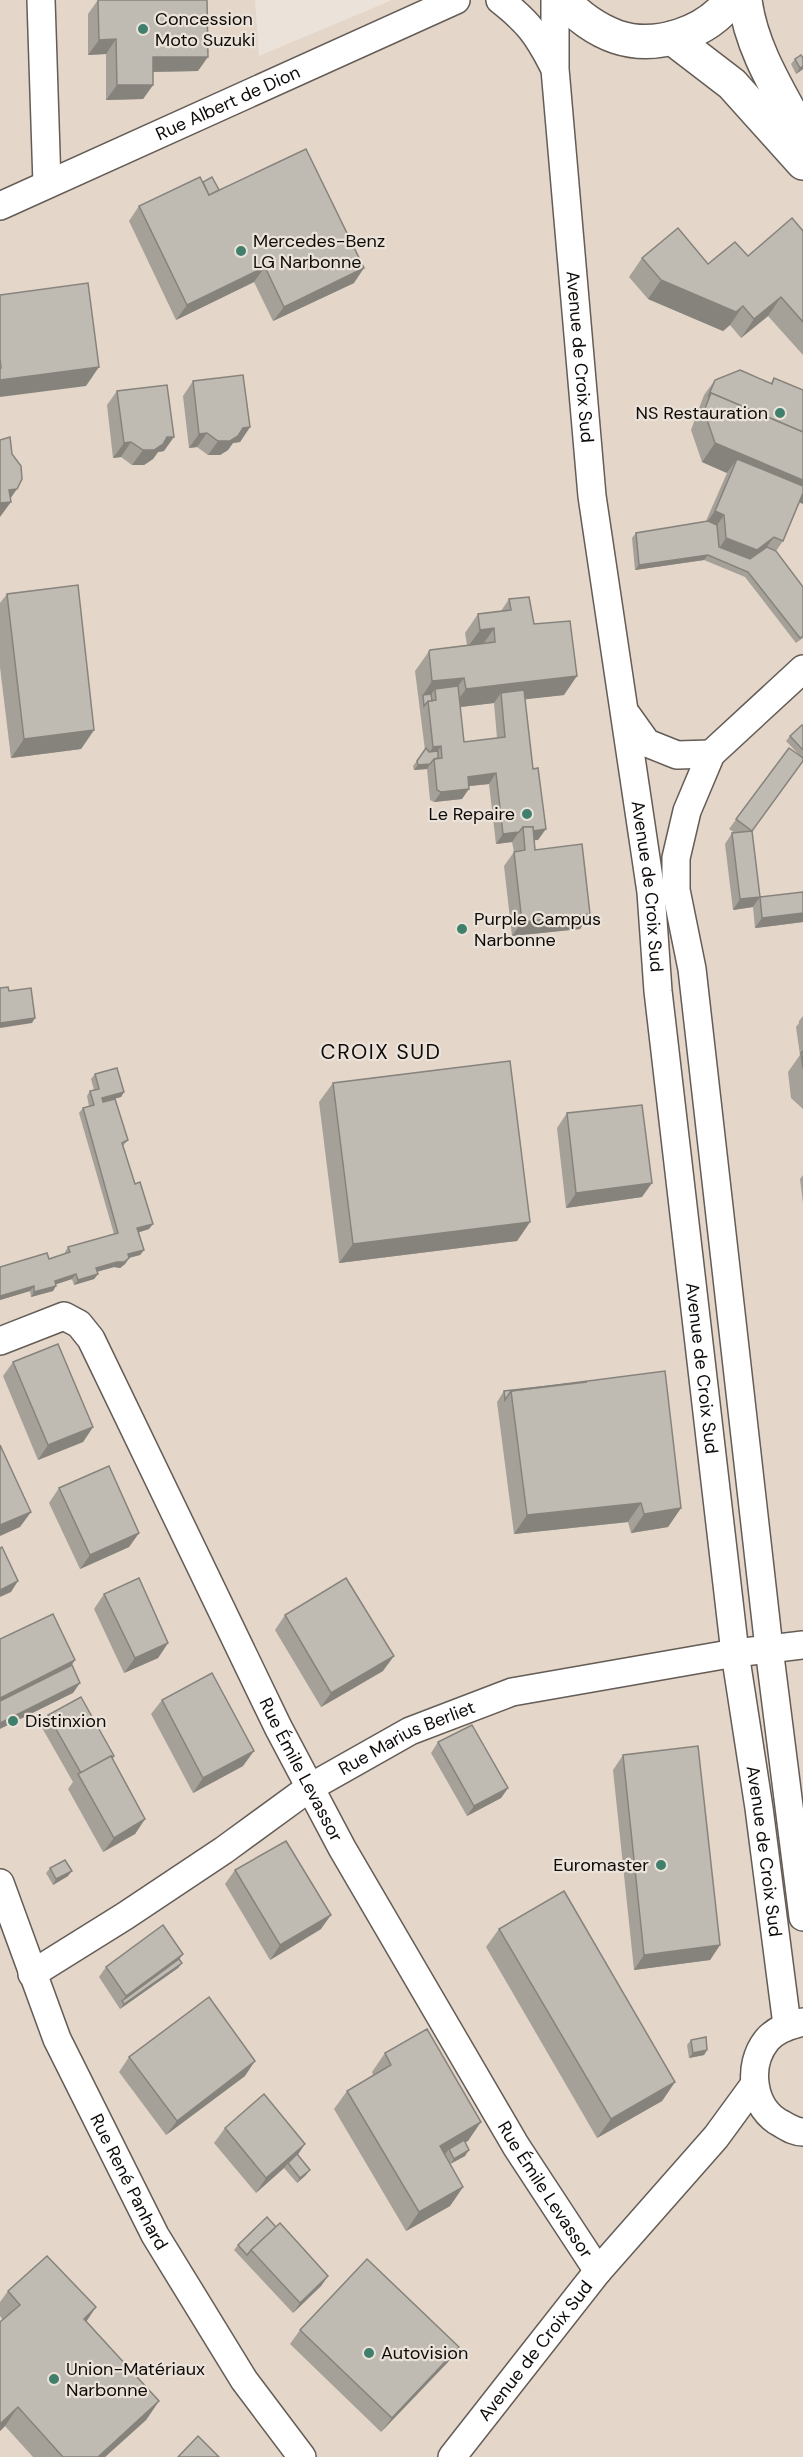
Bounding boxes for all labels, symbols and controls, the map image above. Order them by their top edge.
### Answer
place label: Concession Moto Suzuki [155,7,255,52]
marker: Concession Moto Suzuki [136,22,150,36]
street label: Rue Albert de Dion [152,60,304,146]
place label: Mercedes-Benz LG Narbonne [253,229,385,274]
marker: Mercedes-Benz LG Narbonne [234,244,248,258]
street label: Avenue de Croix Sud [561,270,599,444]
place label: NS Restauration [636,401,768,425]
marker: NS Restauration [773,406,787,420]
street label: Avenue de Croix Sud [626,799,669,973]
place label: Le Repaire [429,802,515,826]
marker: Le Repaire [520,807,534,821]
place label: Purple Campus Narbonne [474,907,601,952]
marker: Purple Campus Narbonne [455,922,469,936]
district label: CROIX SUD [321,1038,441,1066]
street label: Avenue de Croix Sud [680,1281,724,1455]
street label: Rue Émile Levassor [254,1694,349,1846]
street label: Rue Marius Berliet [334,1695,479,1781]
place label: Distinxion [25,1709,106,1733]
marker: Distinxion [6,1714,20,1728]
street label: Avenue de Croix Sud [741,1764,787,1938]
place label: Euromaster [553,1853,649,1877]
marker: Euromaster [654,1858,668,1872]
street label: Rue René Panhard [84,2110,173,2255]
street label: Rue Émile Levassor [492,2117,599,2263]
street label: Avenue de Croix Sud [473,2276,598,2426]
place label: Autovision [381,2341,468,2365]
marker: Autovision [362,2346,376,2360]
place label: Union-Matériaux Narbonne [66,2357,205,2402]
marker: Union-Matériaux Narbonne [47,2372,61,2386]

